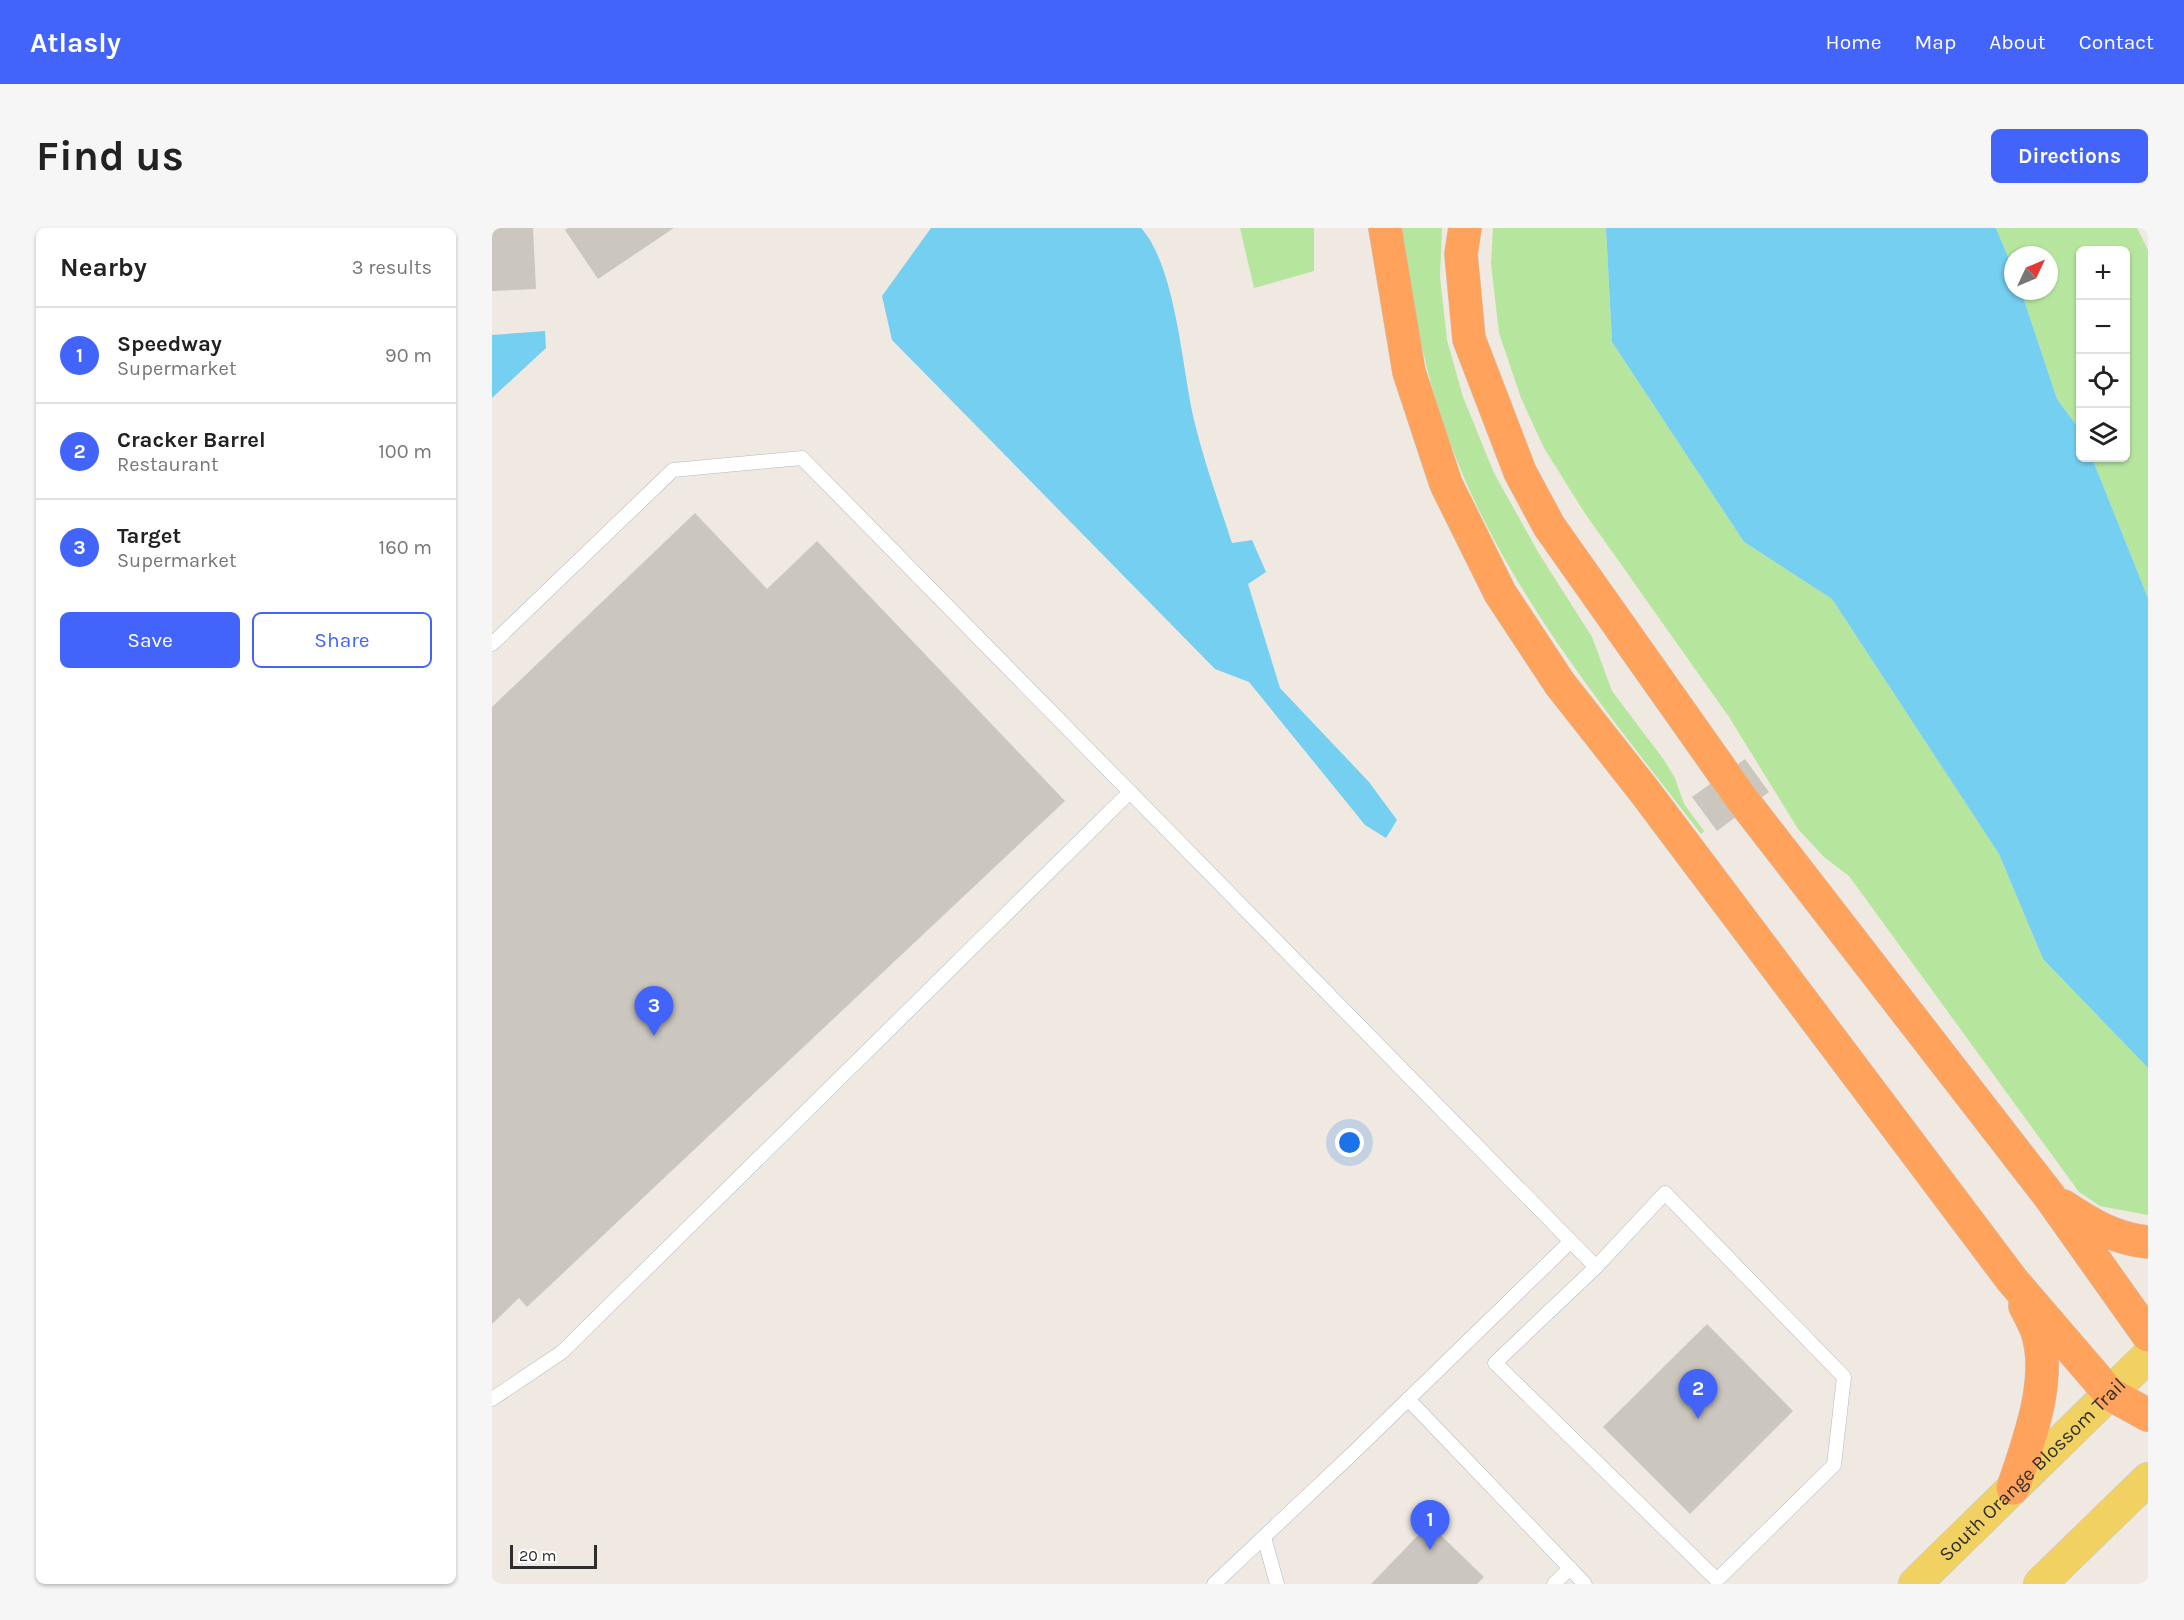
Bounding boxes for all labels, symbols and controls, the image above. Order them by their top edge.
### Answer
text: Atlasly [30,26,121,59]
text: Home [1826,30,1882,54]
text: Map [1915,30,1956,54]
text: About [1989,30,2046,54]
text: Contact [2079,30,2154,54]
button: Directions [1991,129,2148,183]
text: Find us [36,131,184,181]
north arrow [2004,246,2058,300]
map controls [2076,246,2130,462]
button: + [2076,246,2130,300]
text: Nearby [60,252,147,283]
text: 3 results [352,256,432,279]
button: − [2076,300,2130,354]
text: Speedway [117,331,222,357]
text: 1 [76,344,83,367]
text: 90 m [385,344,432,367]
button: locate [2076,354,2130,408]
text: Supermarket [117,357,236,380]
button: layers [2076,408,2130,462]
text: Cracker Barrel [117,427,266,453]
text: 2 [73,440,86,463]
text: 100 m [378,440,432,463]
text: Restaurant [117,453,219,476]
text: Target [117,523,181,549]
text: 3 [73,536,86,559]
text: 160 m [379,536,432,559]
text: Supermarket [117,549,236,572]
button: Save [60,612,240,668]
button: Share [252,612,432,668]
pin: 3 [634,986,674,1036]
your location [1335,1128,1364,1157]
pin: 2 [1678,1370,1718,1419]
street label: South Orange Blossom Trail [1934,1373,2130,1566]
pin: 1 [1410,1500,1450,1550]
scale bar [510,1542,597,1570]
text: 20 m [519,1546,557,1565]

